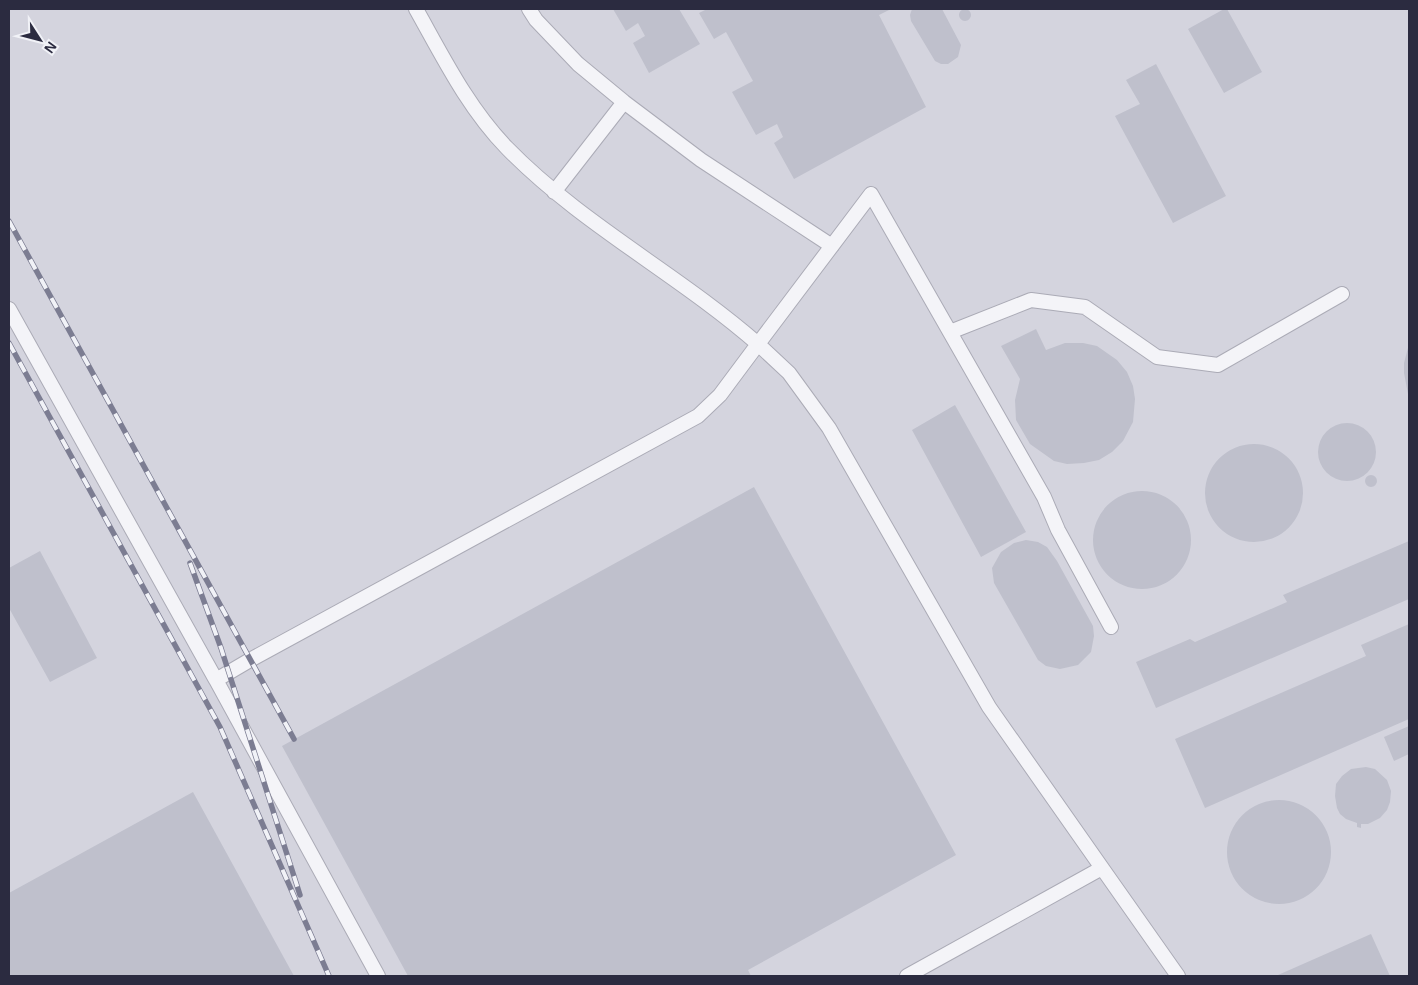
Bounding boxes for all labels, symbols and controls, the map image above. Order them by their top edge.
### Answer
north arrow [15,15,65,65]
text: N [41,39,60,56]

